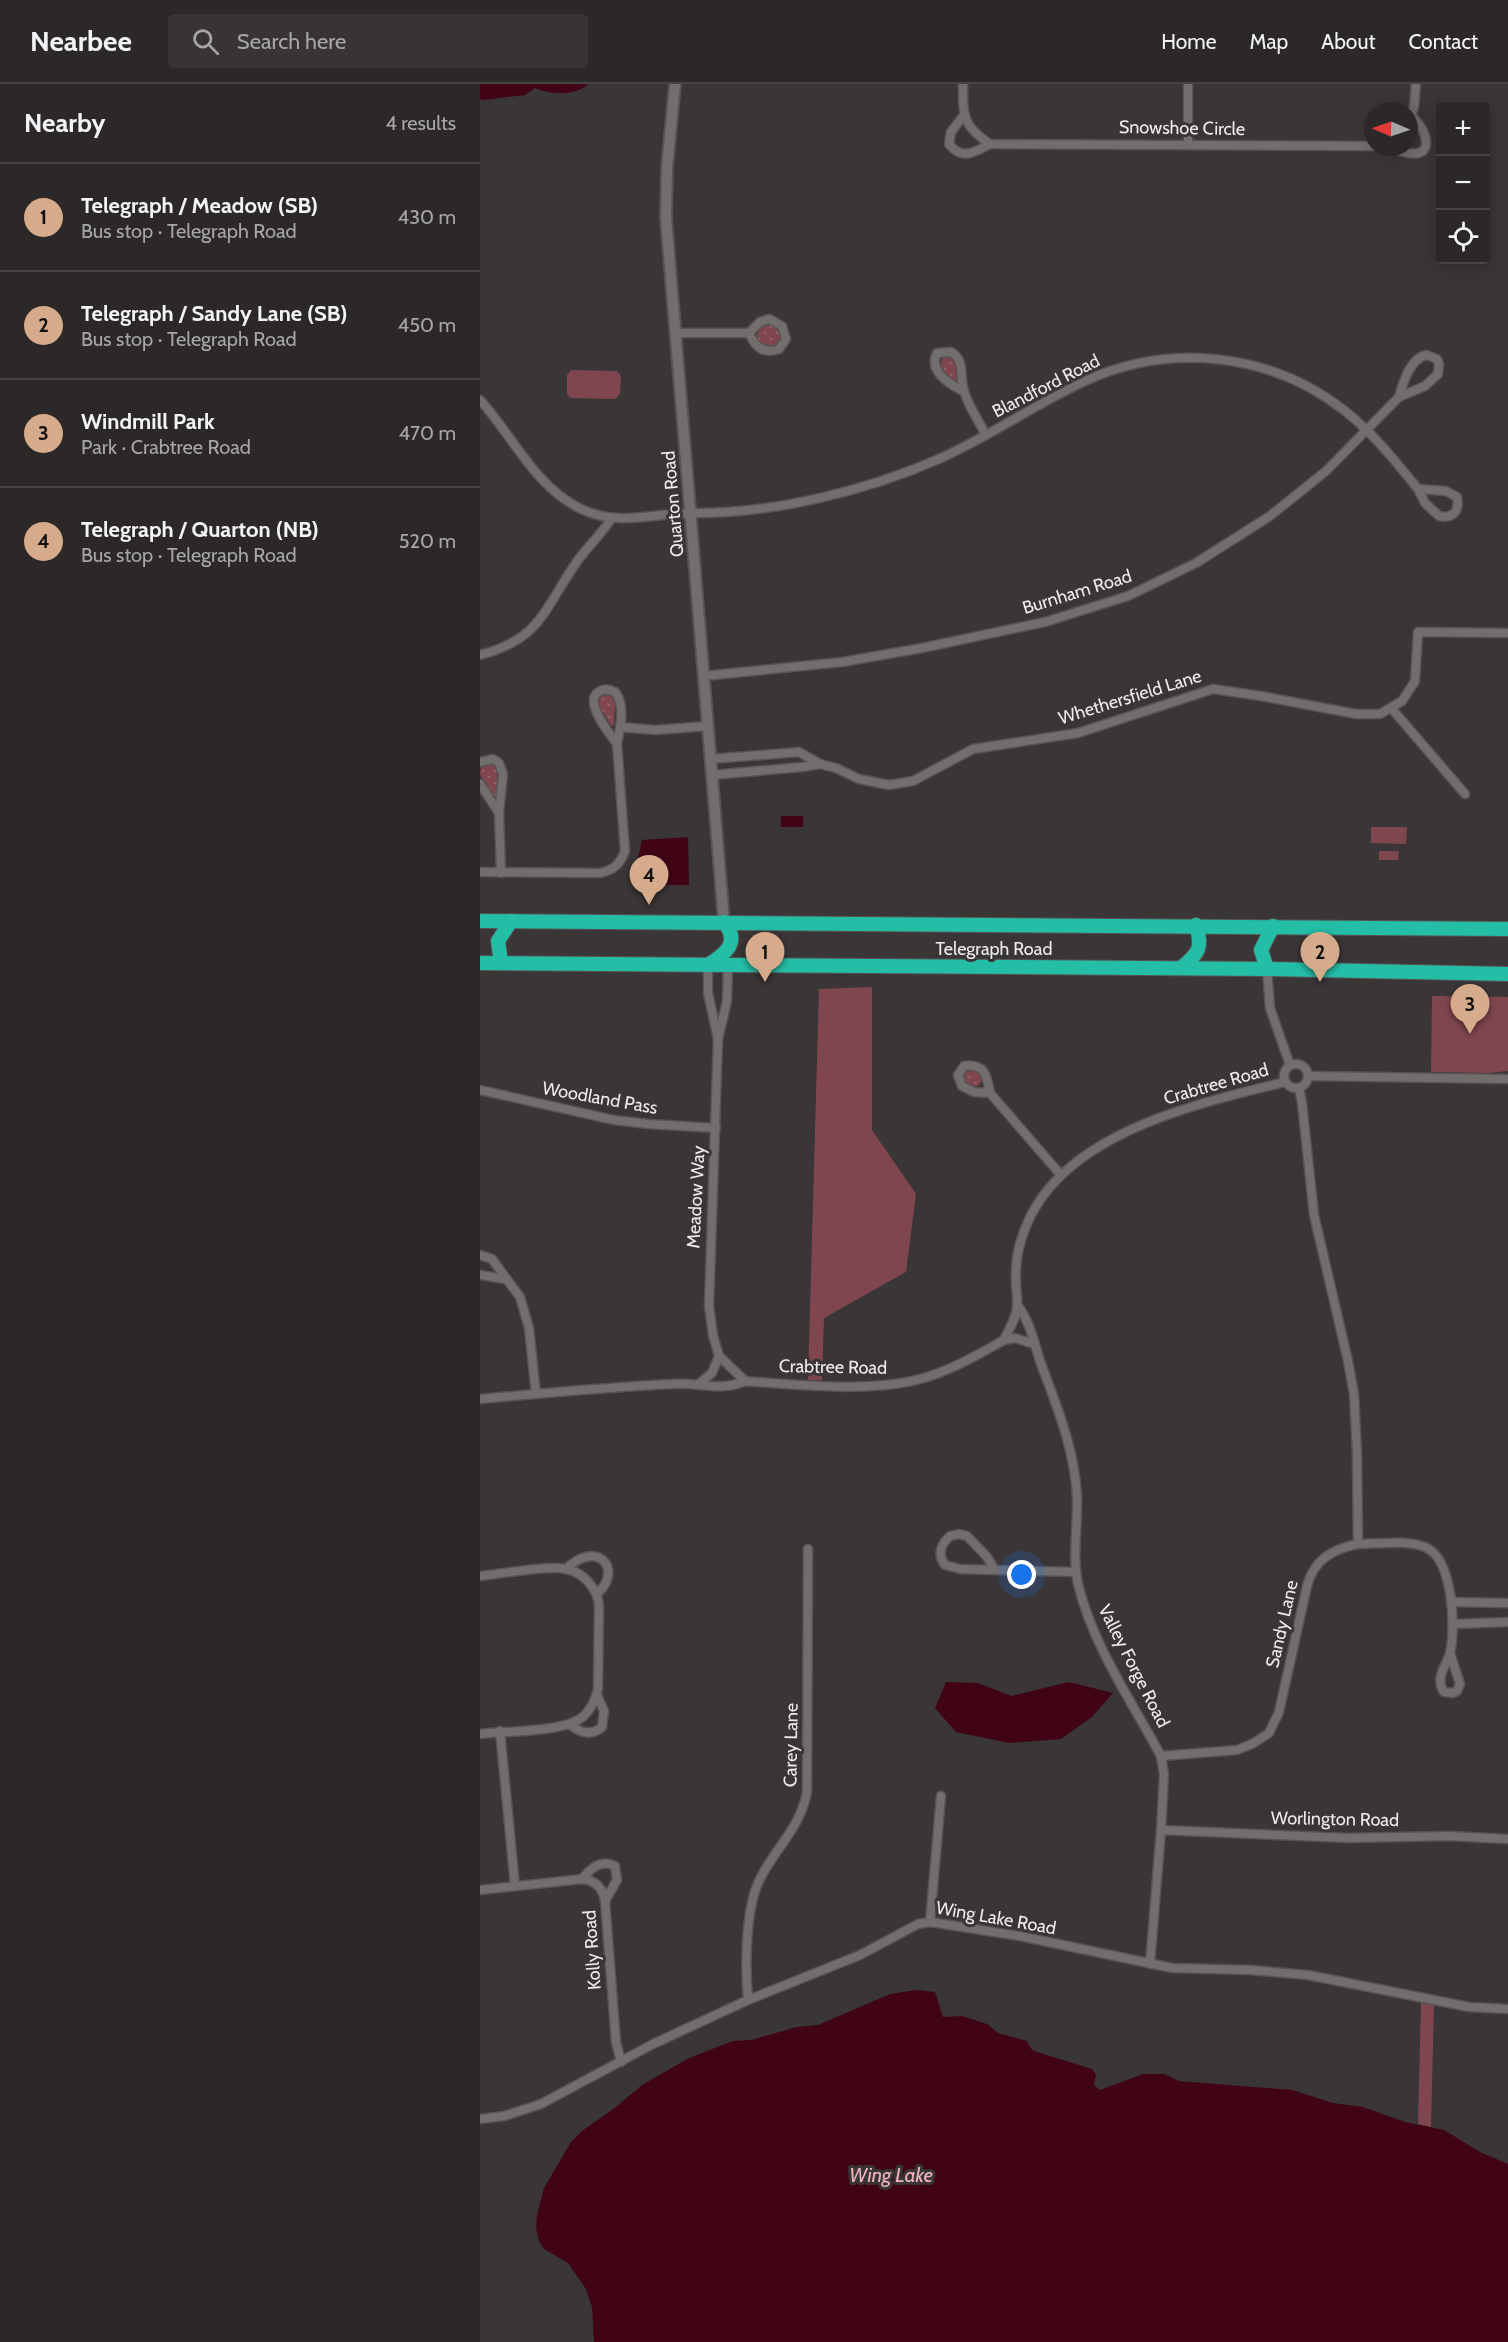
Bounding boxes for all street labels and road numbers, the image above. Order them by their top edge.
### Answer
street label: Snowshoe Circle [1119,116,1245,140]
street label: Blandford Road [989,349,1103,423]
street label: Quarton Road [657,450,689,558]
street label: Burnham Road [1020,565,1134,619]
street label: Whethersfield Lane [1056,665,1204,729]
street label: Telegraph Road [936,938,1052,960]
street label: Crabtree Road [1161,1059,1271,1109]
street label: Woodland Pass [541,1077,659,1119]
street label: Meadow Way [682,1145,710,1249]
street label: Crabtree Road [779,1355,887,1379]
street label: Sandy Lane [1261,1578,1303,1670]
street label: Valley Forge Road [1094,1601,1174,1731]
street label: Carey Lane [779,1703,803,1787]
street label: Worlington Road [1271,1807,1399,1831]
street label: Wing Lake Road [934,1897,1058,1939]
street label: Kolly Road [578,1909,606,1991]

